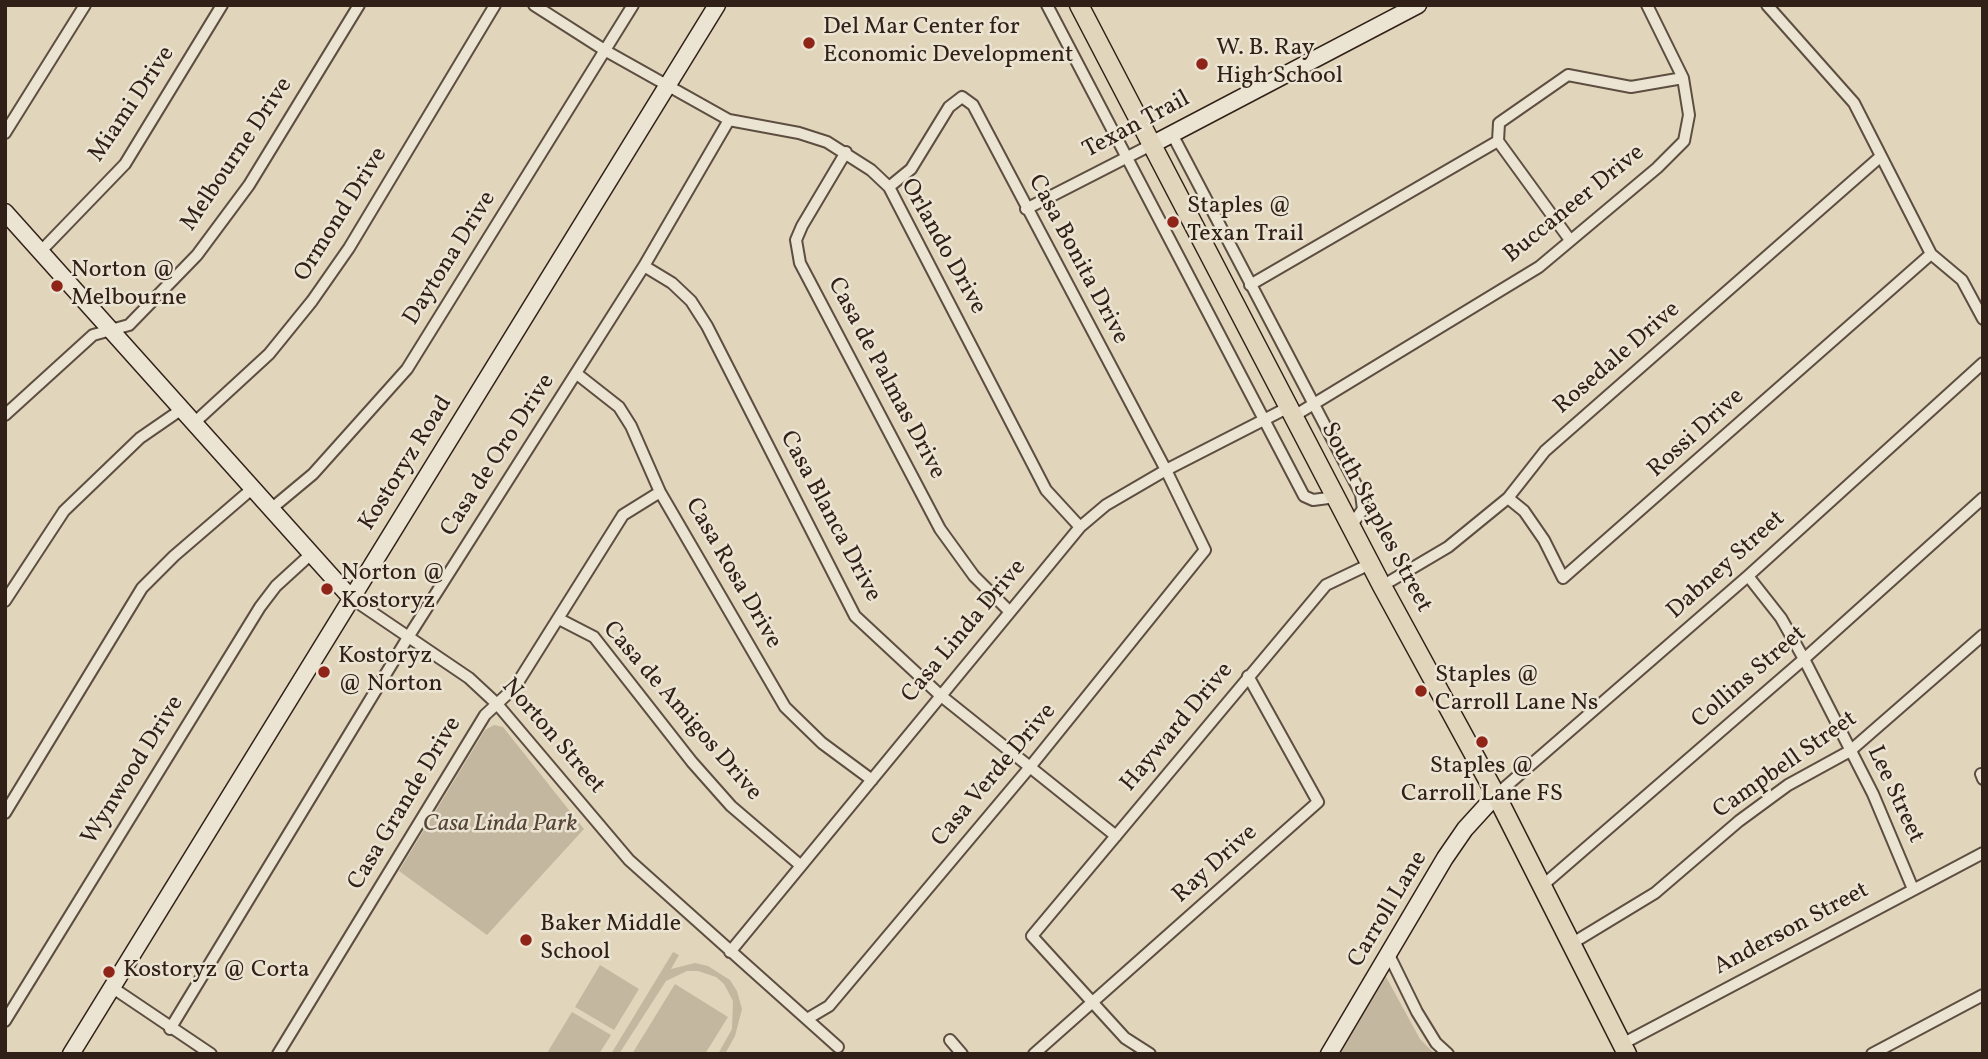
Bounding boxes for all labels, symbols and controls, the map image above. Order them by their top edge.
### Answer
place label: Del Mar Center for Economic Development [823,15,1074,71]
marker: Del Mar Center for Economic Development [801,35,817,51]
place label: W. B. Ray High School [1216,36,1343,92]
street label: Miami Drive [84,42,182,168]
marker: W. B. Ray High School [1194,56,1210,72]
street label: Melbourne Drive [176,73,300,237]
street label: Texan Trail [1079,86,1195,166]
street label: Buccaneer Drive [1499,140,1651,270]
street label: Ormond Drive [289,143,395,287]
street label: Casa Bonita Drive [1020,170,1134,350]
street label: Orlando Drive [893,174,991,320]
street label: Daytona Drive [398,187,504,331]
place label: Staples @ Texan Trail [1187,194,1304,250]
marker: Staples @ Texan Trail [1165,214,1181,230]
place label: Norton @ Melbourne [71,258,187,314]
street label: Casa de Palmas Drive [820,273,950,485]
marker: Norton @ Melbourne [49,278,65,294]
street label: Rosedale Drive [1549,296,1687,422]
street label: Casa de Oro Drive [436,369,562,543]
street label: Rossi Drive [1643,383,1751,485]
street label: Kostoryz Road [354,391,460,537]
street label: South Staples Street [1313,418,1437,618]
street label: Casa Blanca Drive [772,427,886,607]
street label: Casa Rosa Drive [677,494,787,654]
street label: Dabney Street [1662,506,1792,626]
street label: Casa Linda Drive [897,554,1033,710]
place label: Norton @ Kostoryz [341,561,446,617]
marker: Norton @ Kostoryz [319,581,335,597]
street label: Casa de Amigos Drive [595,616,767,808]
street label: Collins Street [1687,621,1813,735]
place label: Kostoryz @ Norton [338,644,443,700]
street label: Hayward Drive [1116,658,1240,798]
place label: Staples @ Carroll Lane Ns [1435,663,1598,719]
marker: Kostoryz @ Norton [316,664,332,680]
street label: Norton Street [494,673,610,801]
marker: Staples @ Carroll Lane Ns [1413,683,1429,699]
street label: Wynwood Drive [77,691,191,851]
street label: Casa Verde Drive [927,698,1063,854]
street label: Campbell Street [1709,706,1863,826]
street label: Casa Grande Drive [343,712,469,896]
marker: Staples @ Carroll Lane FS [1474,734,1490,750]
street label: Lee Street [1859,742,1929,848]
place label: Staples @ Carroll Lane FS [1401,754,1563,810]
park label: Casa Linda Park [423,812,577,840]
street label: Ray Drive [1168,819,1264,911]
street label: Carroll Lane [1343,847,1435,973]
street label: Anderson Street [1710,877,1874,983]
place label: Baker Middle School [540,912,681,968]
marker: Baker Middle School [518,932,534,948]
place label: Kostoryz @ Corta [123,958,310,986]
marker: Kostoryz @ Corta [101,964,117,980]

